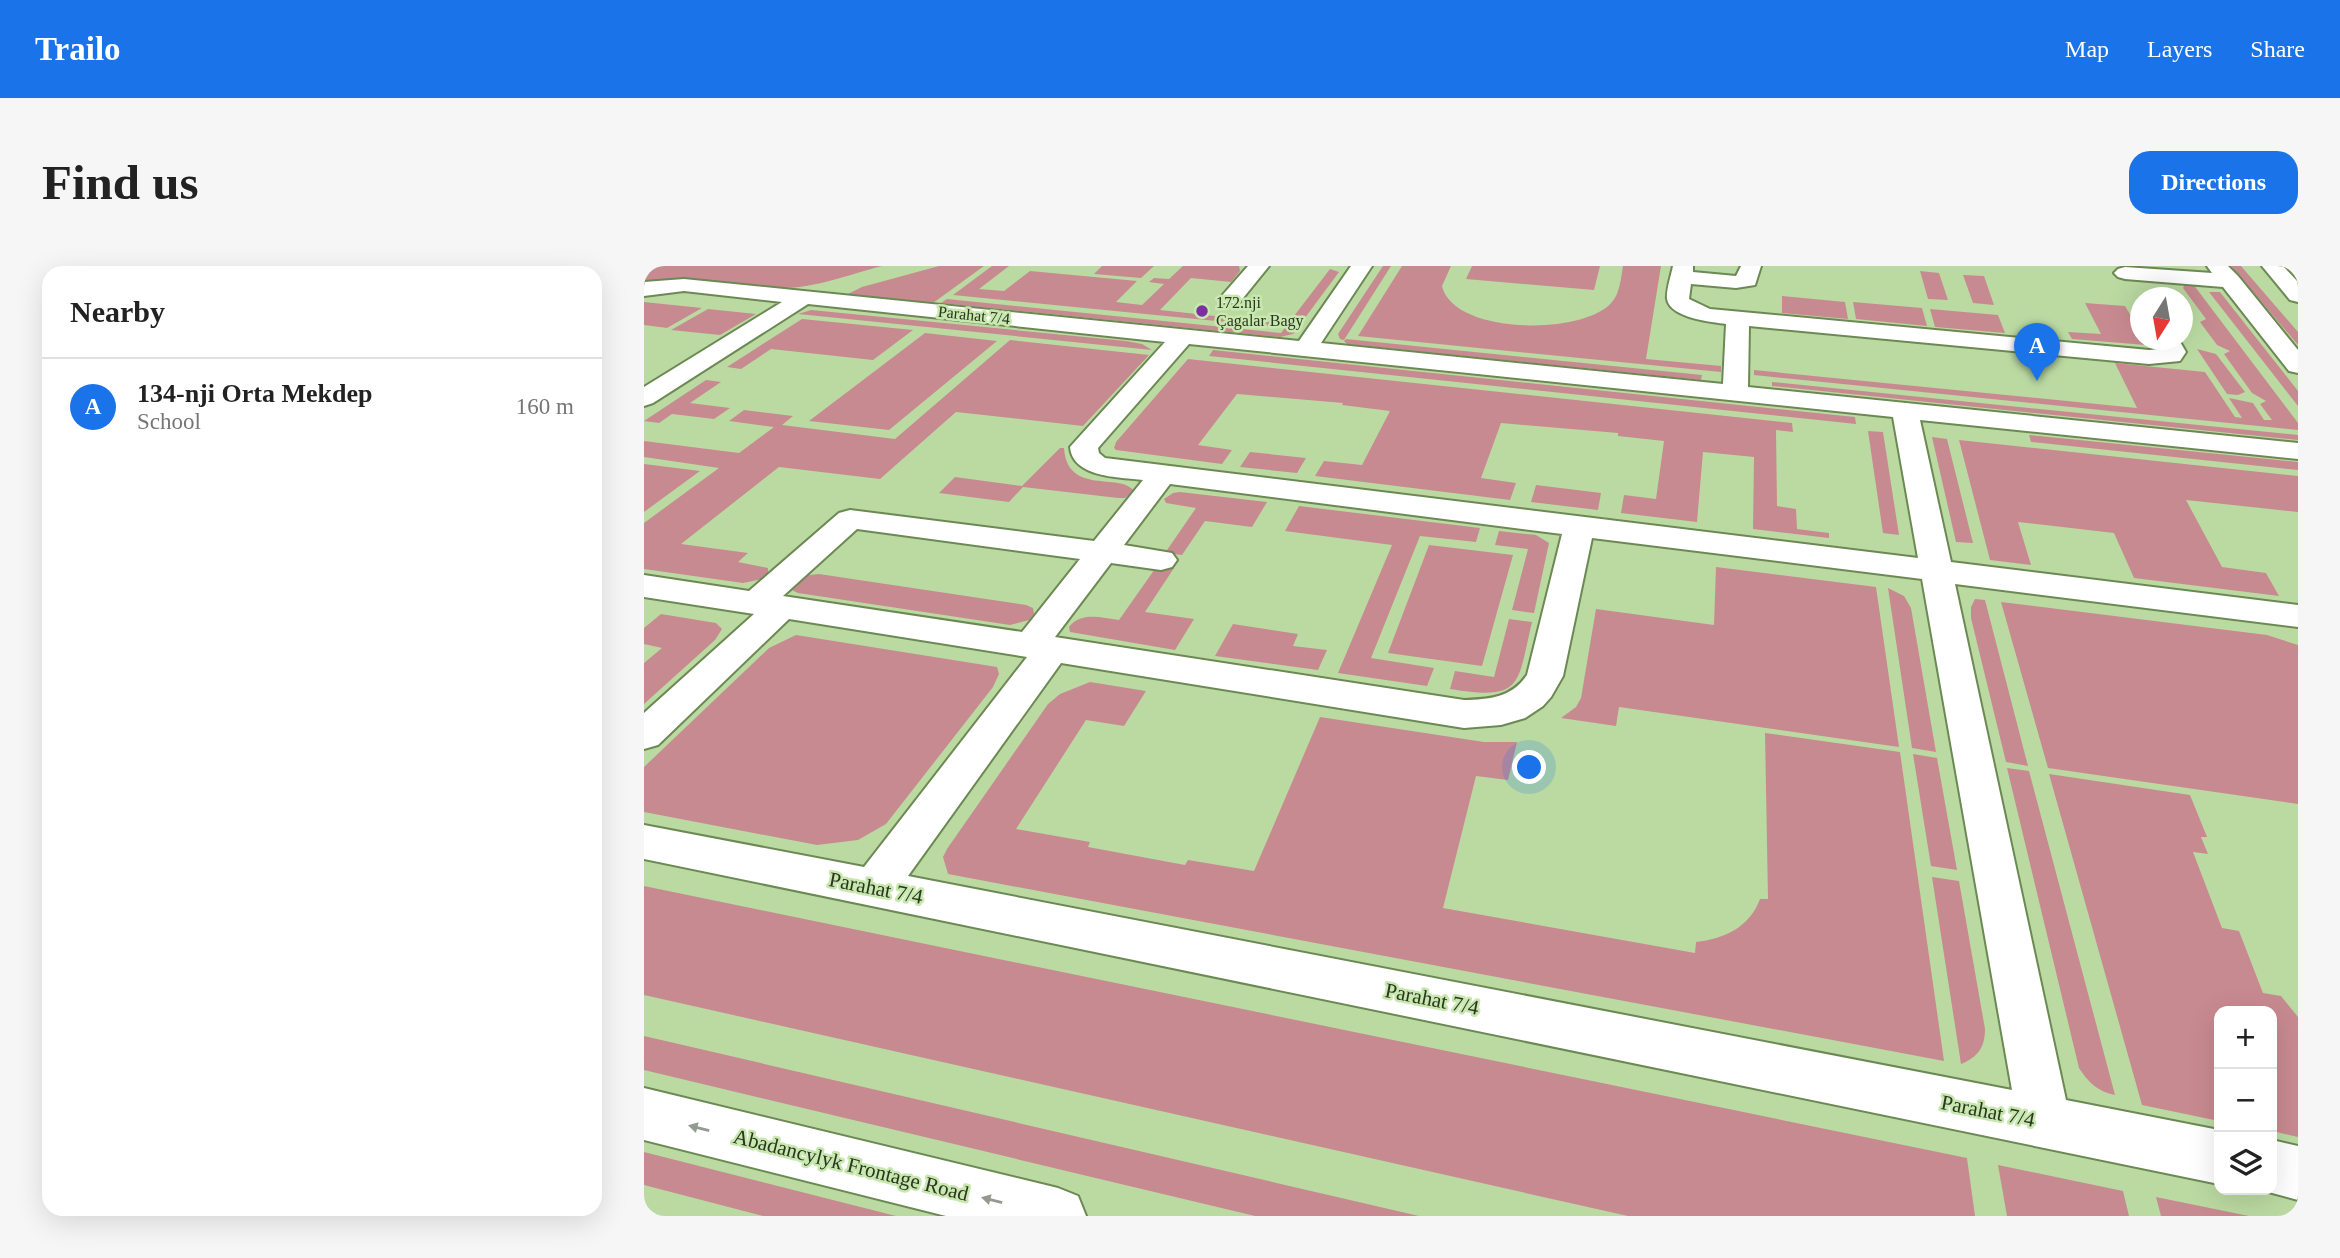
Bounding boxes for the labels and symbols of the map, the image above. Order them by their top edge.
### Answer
north arrow [2130,287,2193,350]
place label: 172.nji Çagalar Bagy [1216,294,1304,330]
street label: Parahat 7/4 [937,303,1011,327]
marker: 172.nji Çagalar Bagy [1194,303,1210,319]
pin: A [2014,323,2060,381]
your location [1512,750,1546,784]
street label: Parahat 7/4 [827,867,925,909]
street label: Parahat 7/4 [1383,978,1481,1020]
street label: Parahat 7/4 [1939,1090,2037,1132]
one-way arrow [688,1122,710,1133]
street label: Abadancylyk Frontage Road [731,1124,972,1206]
one-way arrow [980,1194,1002,1205]

